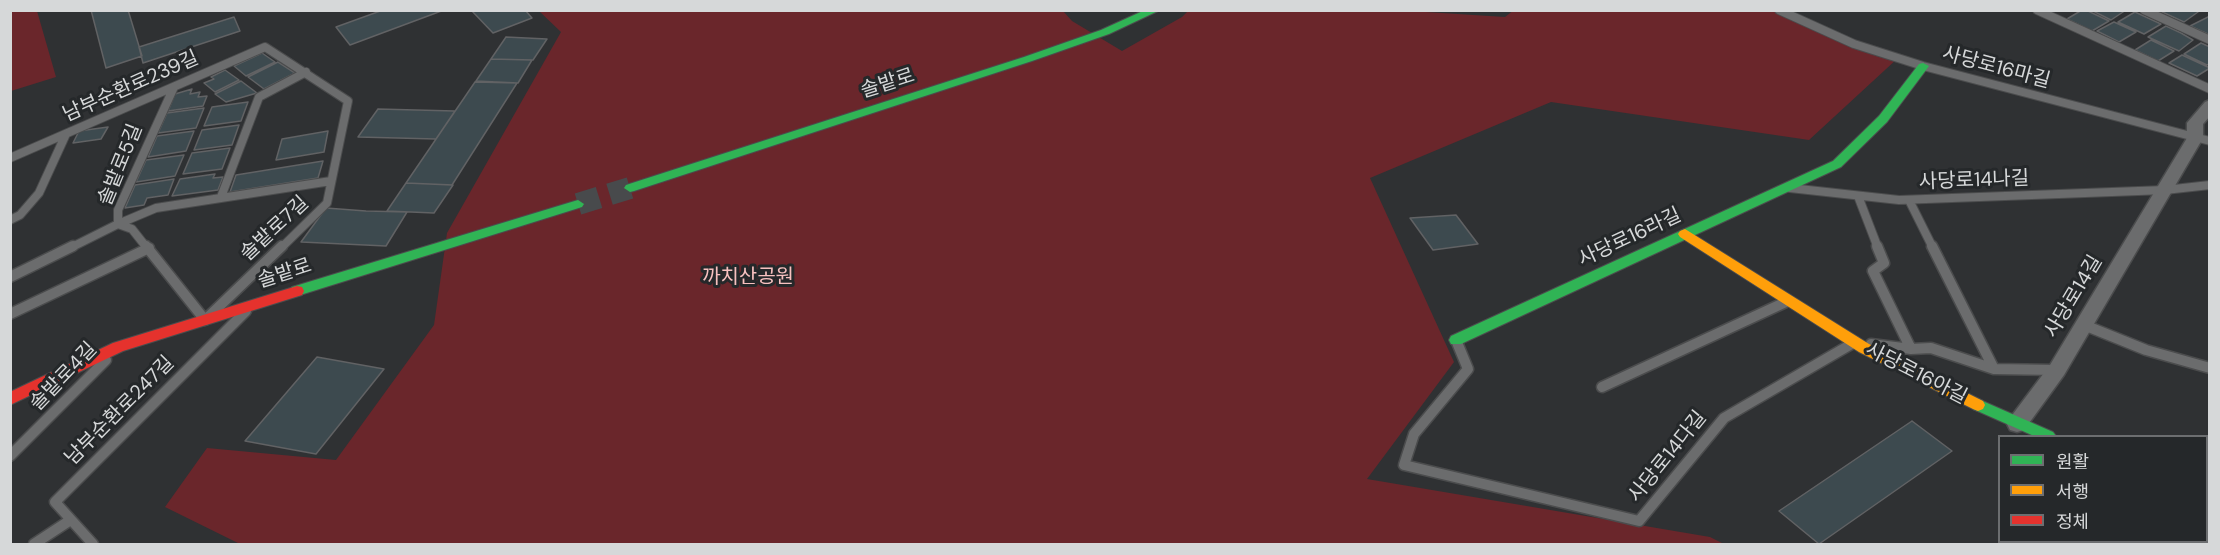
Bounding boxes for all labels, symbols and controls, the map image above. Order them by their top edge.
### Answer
street label: 사당로16마길 [1939,42,2053,94]
street label: 남부순환로239길 [60,46,202,128]
street label: 솔밭로 [858,64,918,104]
street label: 솔밭로5길 [94,121,148,209]
street label: 사당로14나길 [1918,167,2030,195]
street label: 솔밭로7길 [236,191,314,267]
street label: 사당로16라길 [1575,204,1685,272]
street label: 사당로14길 [2040,251,2108,343]
street label: 솔밭로 [255,254,315,294]
park label: 까치산공원 [702,266,794,290]
street label: 솔밭로4길 [26,338,102,416]
street label: 사당로16아길 [1861,338,1971,410]
street label: 남부순환로247길 [60,351,180,471]
street label: 사당로14다길 [1624,407,1712,507]
legend [1998,435,2208,543]
text: 원활 [2056,450,2089,474]
text: 서행 [2056,480,2089,504]
text: 정체 [2056,510,2089,534]

